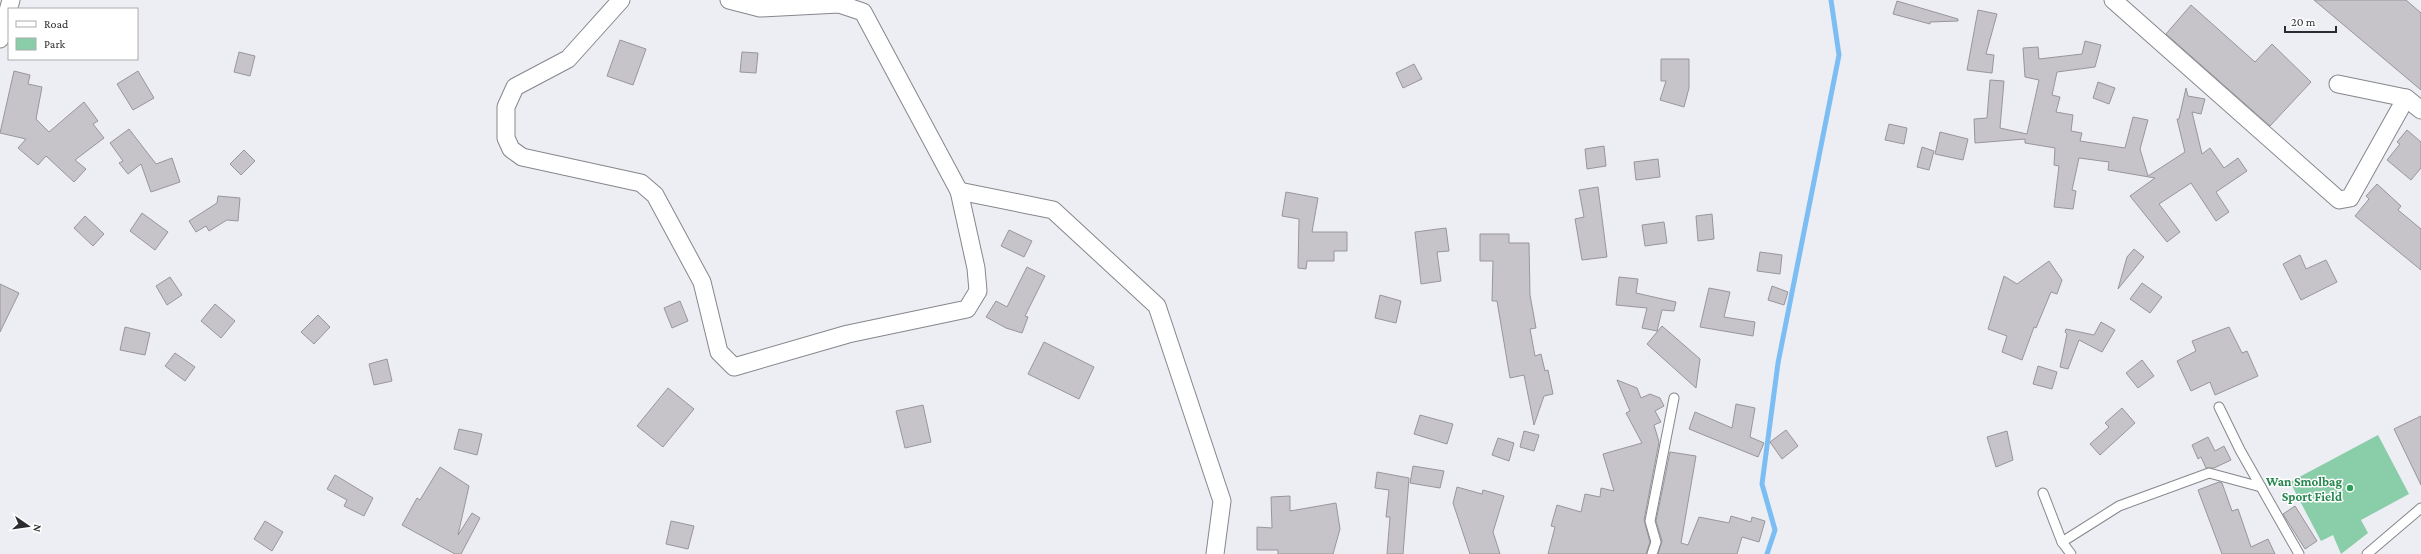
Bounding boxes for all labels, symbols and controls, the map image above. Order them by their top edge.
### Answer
legend [8,8,138,60]
scale bar [2285,8,2336,34]
text: 20 m [2291,15,2316,29]
text: Road [44,17,69,31]
text: Park [44,37,66,51]
place label: Wan Smolbag Sport Field [2265,474,2342,504]
marker: Wan Smolbag Sport Field [2345,483,2355,493]
north arrow [8,506,48,546]
text: N [31,523,44,534]

